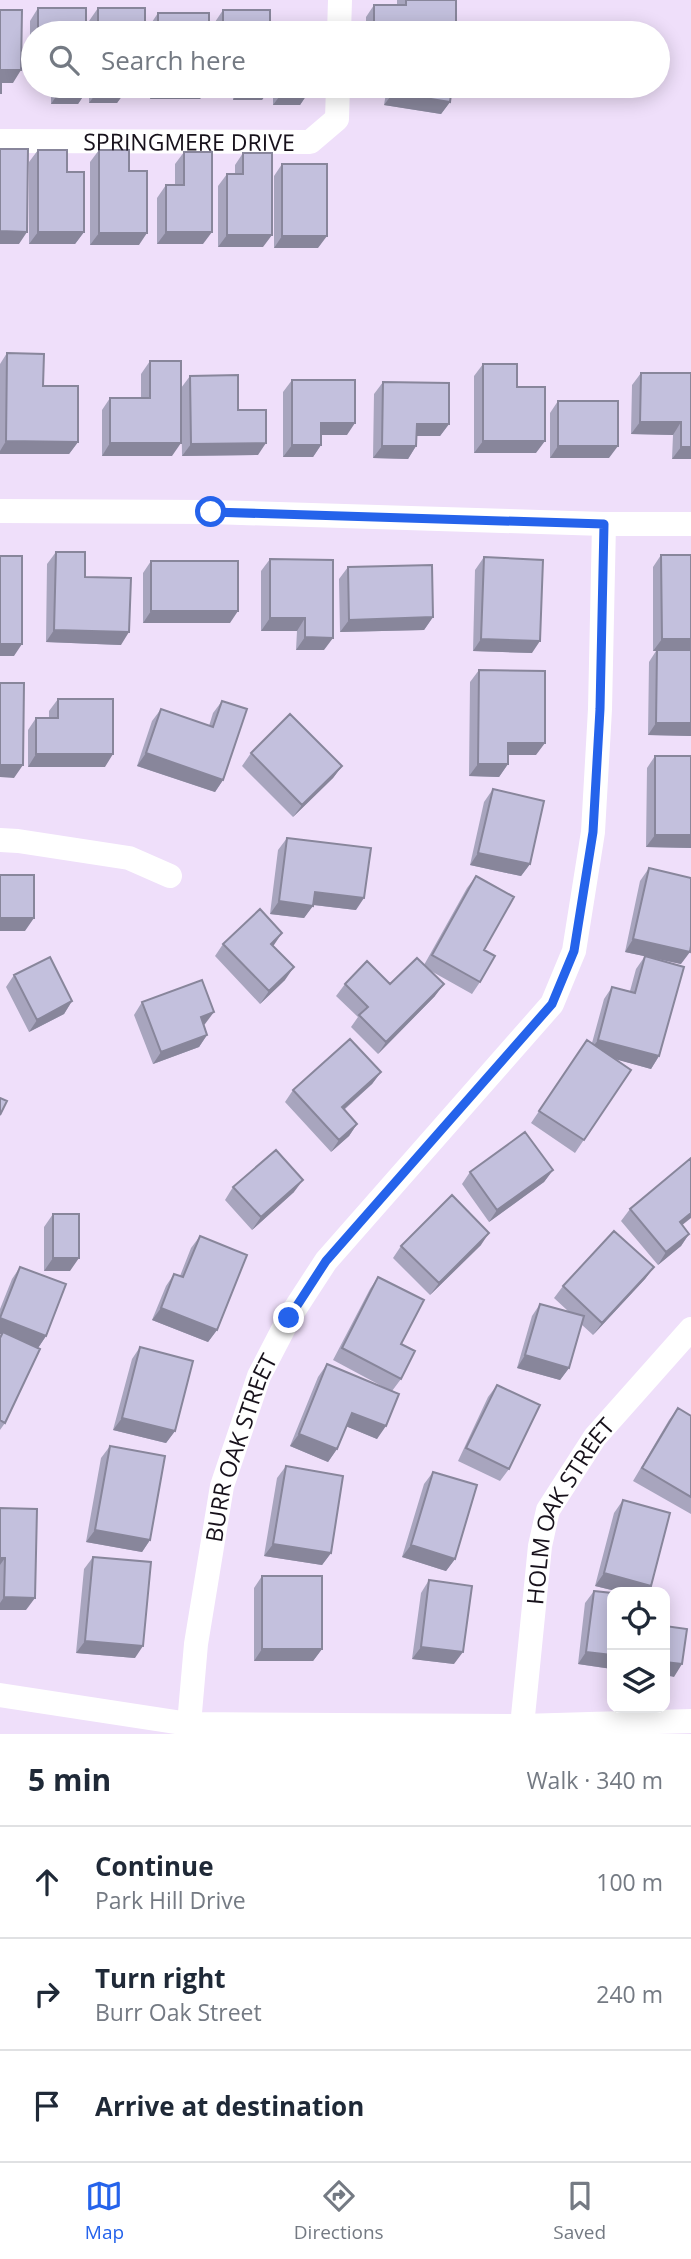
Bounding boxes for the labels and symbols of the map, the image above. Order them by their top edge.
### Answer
street label: SPRINGMERE DRIVE [83,125,295,158]
route start [195,496,226,527]
route end [273,1302,304,1333]
street label: BURR OAK STREET [197,1347,284,1544]
street label: HOLM OAK STREET [518,1410,621,1606]

